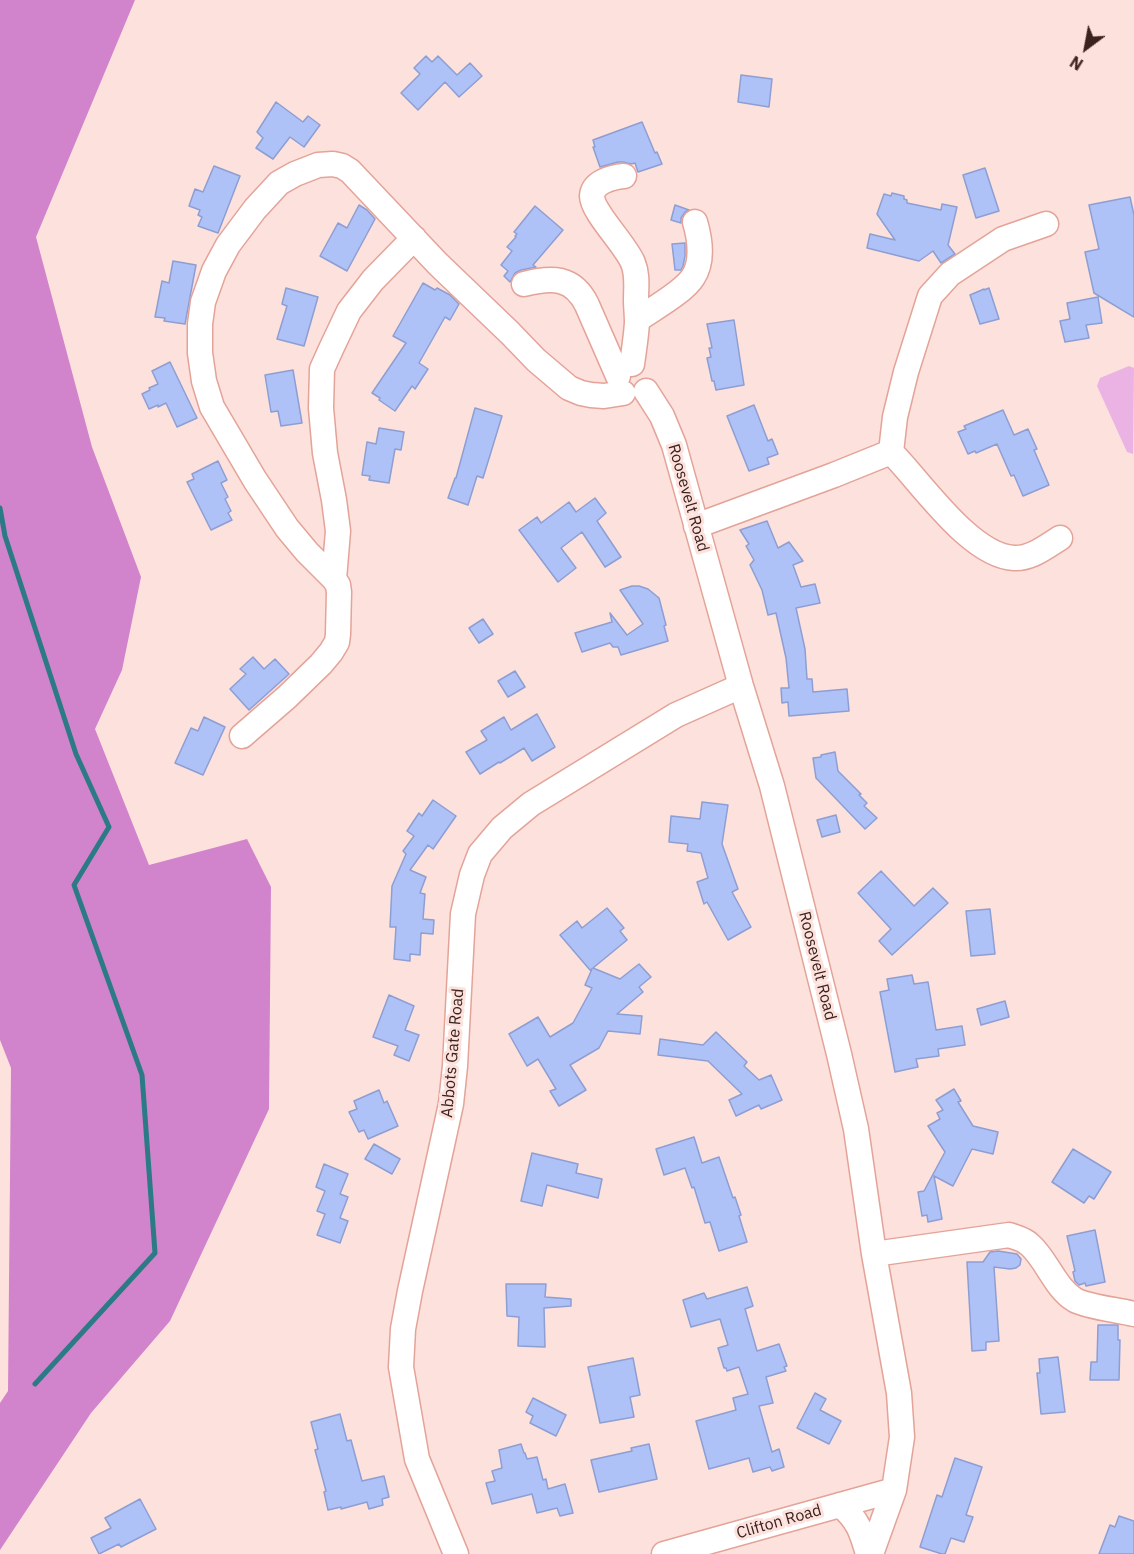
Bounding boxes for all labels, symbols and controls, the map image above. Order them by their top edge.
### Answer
north arrow [1056,18,1116,78]
text: N [1066,52,1087,75]
street label: Roosevelt Road [663,442,713,554]
street label: Roosevelt Road [794,910,840,1022]
street label: Abbots Gate Road [438,988,468,1118]
street label: Clifton Road [734,1501,824,1543]

